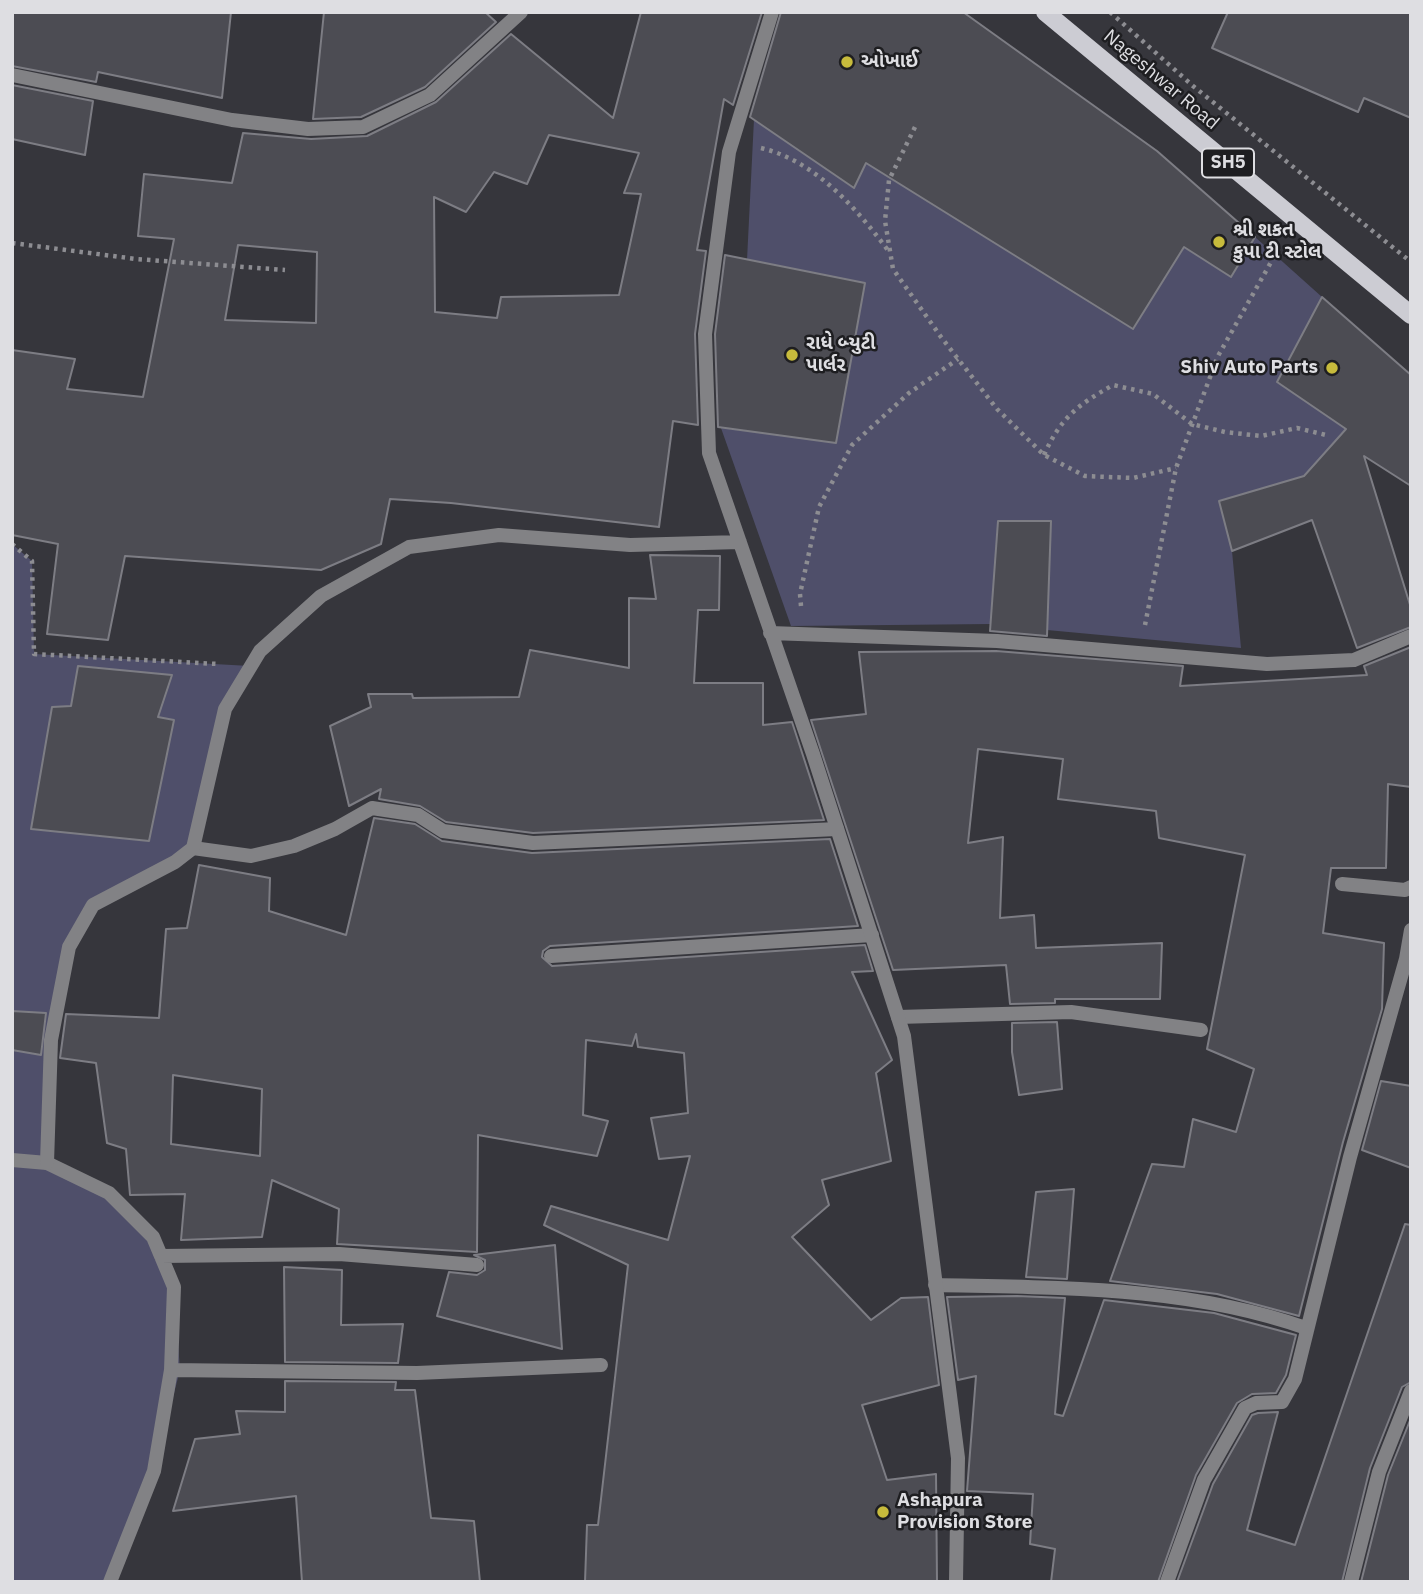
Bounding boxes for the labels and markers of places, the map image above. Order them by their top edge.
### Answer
place label: ઓખાઈ [861,51,918,73]
marker: ઓખાઈ [839,54,855,70]
place label: શ્રી શકત કુપા ટી સ્ટોલ [1233,220,1321,264]
marker: શ્રી શકત કુપા ટી સ્ટોલ [1211,234,1227,250]
place label: રાધે બ્યુટી પાર્લર [806,333,876,377]
marker: રાધે બ્યુટી પાર્લર [784,347,800,363]
place label: Shiv Auto Parts [1180,357,1318,379]
marker: Shiv Auto Parts [1324,360,1340,376]
place label: Ashapura Provision Store [897,1490,1033,1534]
marker: Ashapura Provision Store [875,1504,891,1520]

